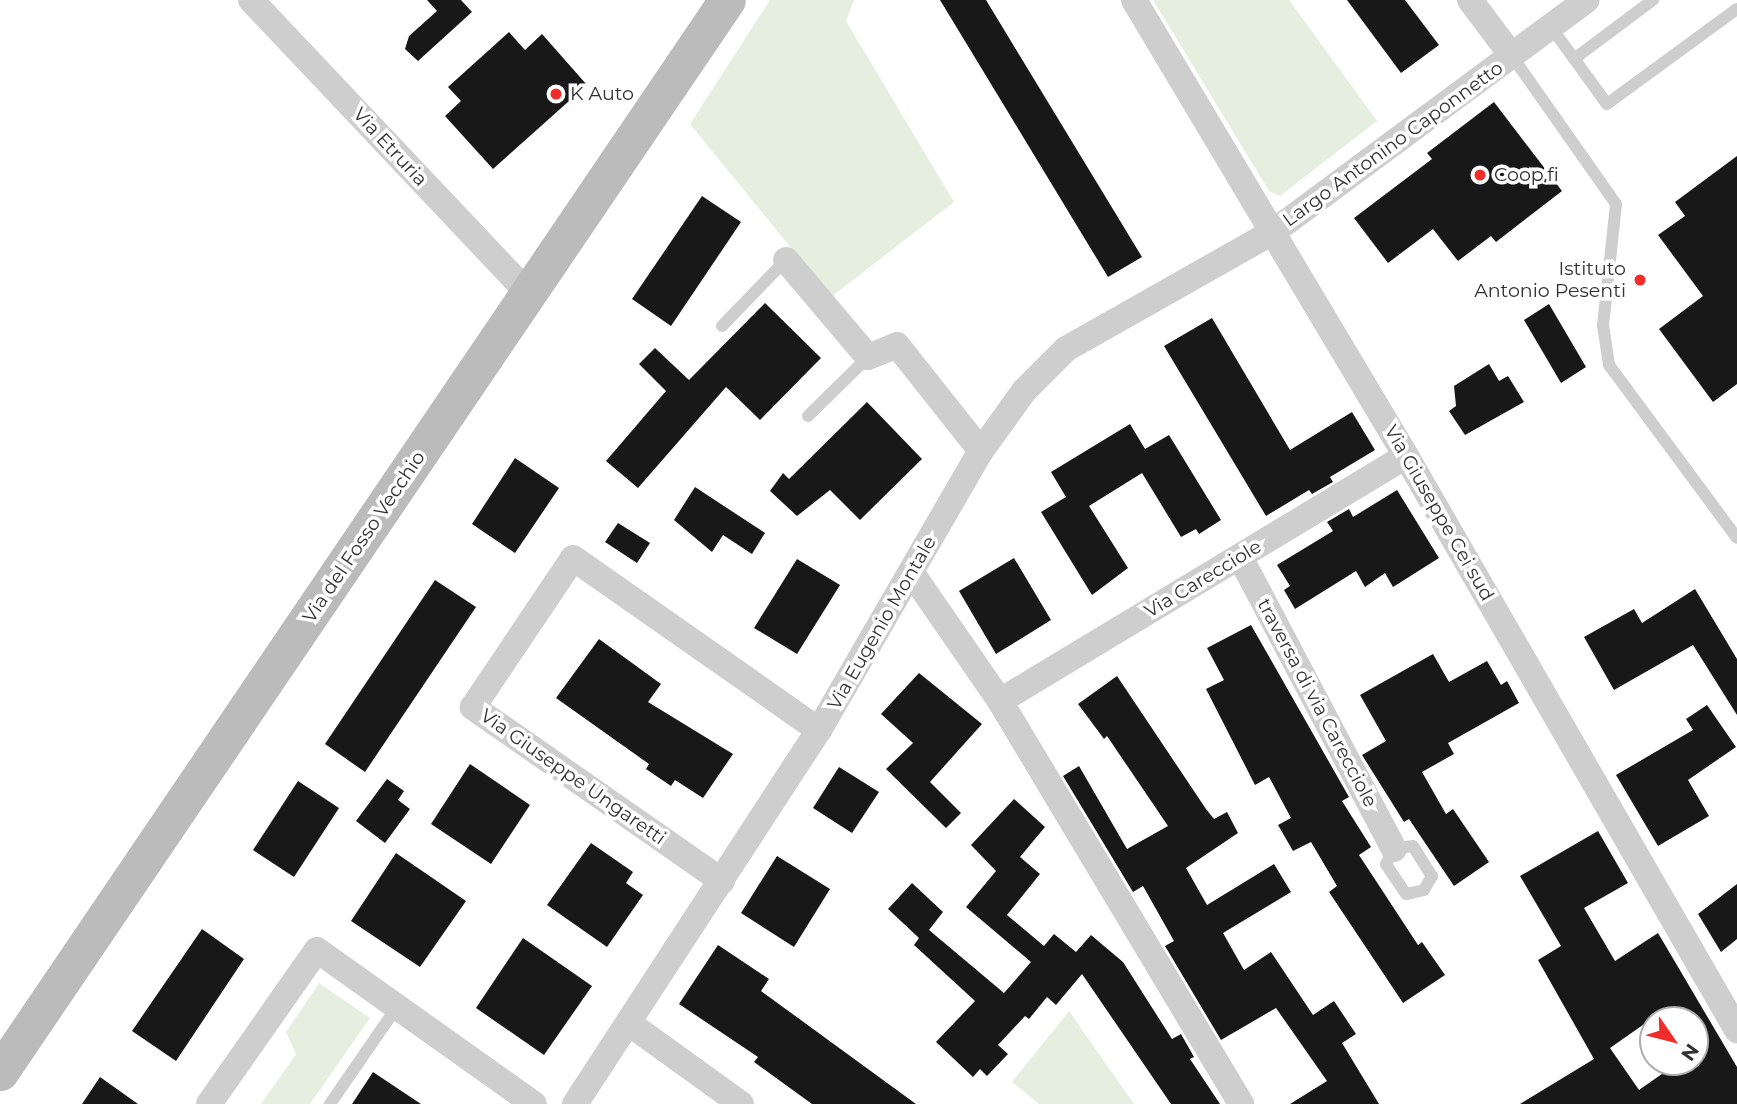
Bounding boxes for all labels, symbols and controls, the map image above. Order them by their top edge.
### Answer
street label: Largo Antonino Caponnetto [1279,57,1507,231]
place label: K Auto [570,83,634,105]
marker: K Auto [548,86,564,102]
street label: Via Etruria [348,103,432,191]
place label: Coop.fi [1494,164,1559,186]
marker: Coop.fi [1472,167,1488,183]
place label: Istituto Antonio Pesenti [1474,258,1626,302]
marker: Istituto Antonio Pesenti [1632,272,1648,288]
street label: Via Giuseppe Cei sud [1379,421,1499,605]
street label: Via del Fosso Vecchio [298,447,430,627]
street label: Via Eugenio Montale [823,532,941,714]
street label: Via Carecciole [1140,535,1266,623]
street label: traversa di via Carecciole [1252,595,1382,811]
street label: Via Giuseppe Ungaretti [476,704,670,850]
north arrow [1639,1006,1709,1076]
text: N [1676,1039,1704,1065]

